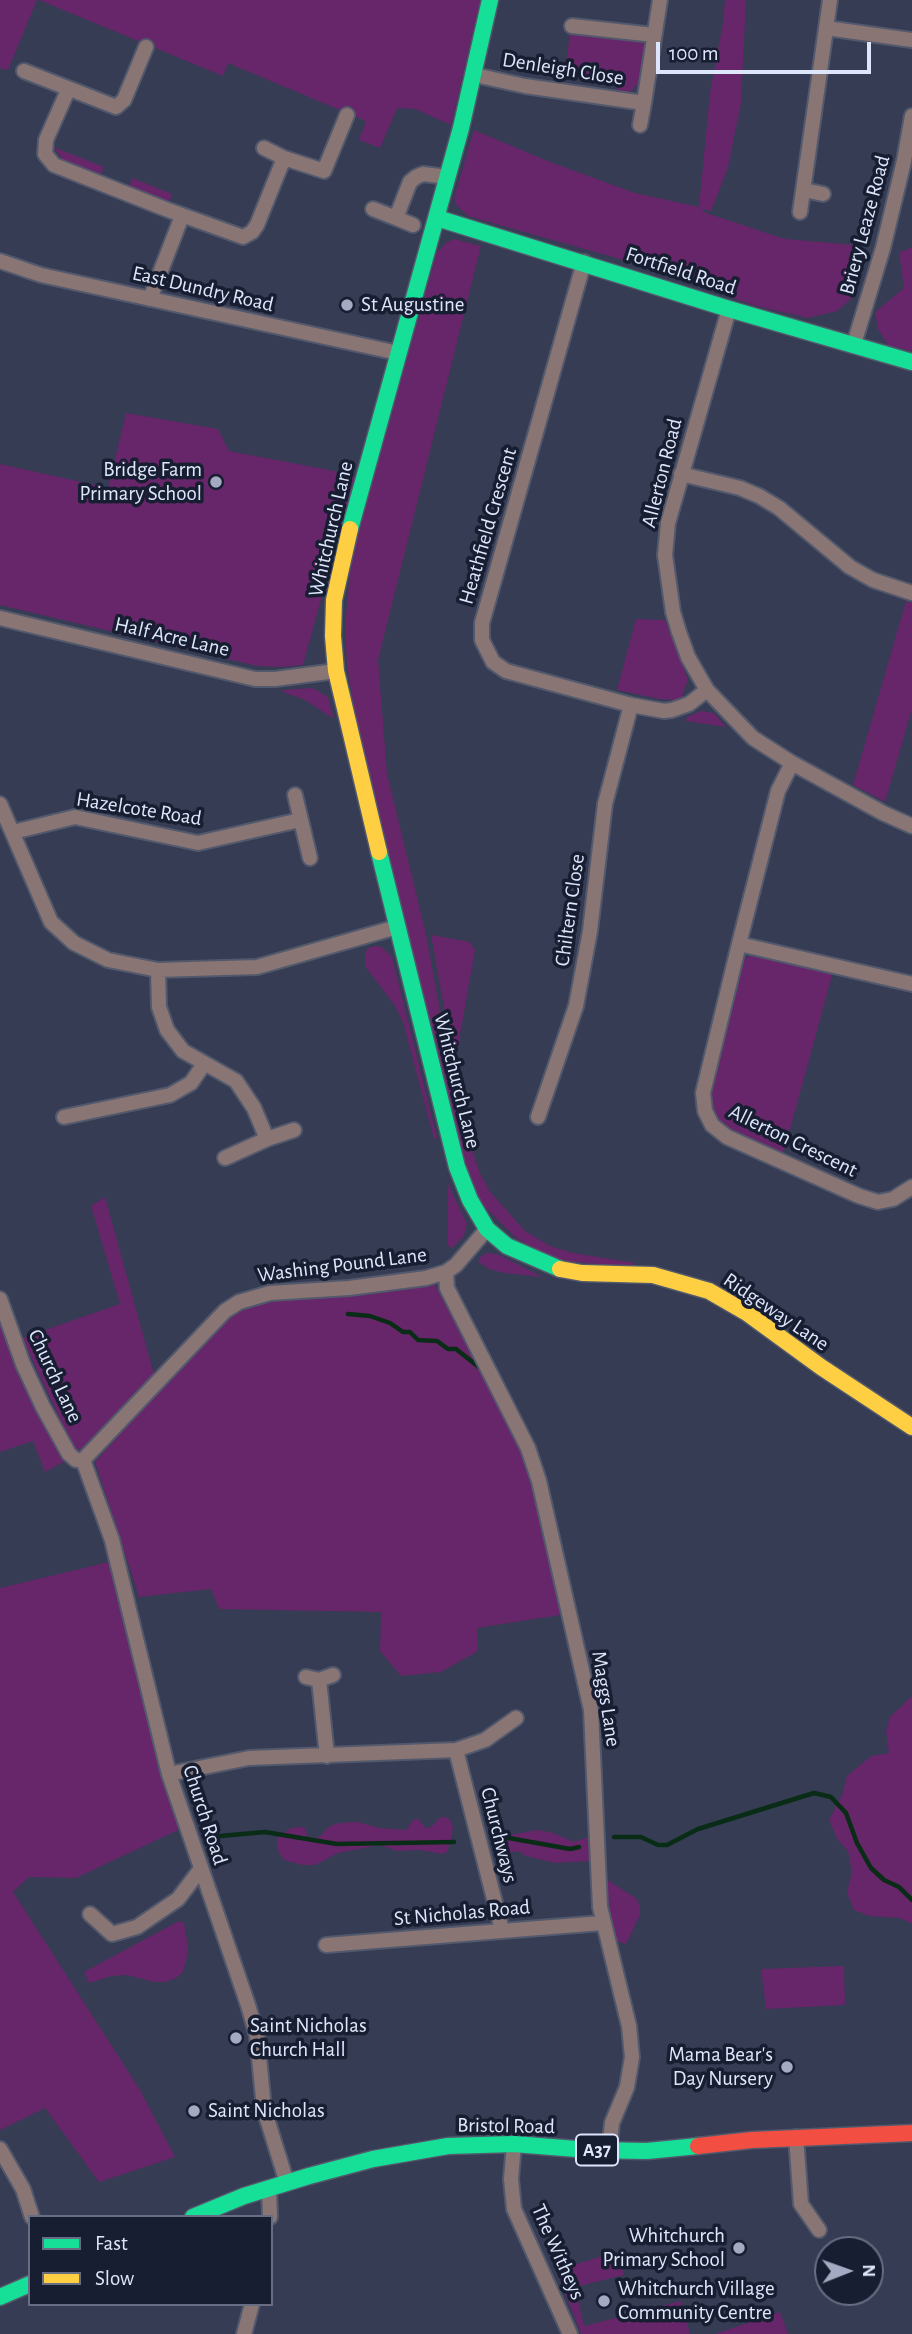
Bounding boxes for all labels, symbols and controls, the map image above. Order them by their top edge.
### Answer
scale bar [660,28,875,72]
text: 100 m [669,43,719,64]
street label: Denleigh Close [501,47,625,91]
street label: Briery Leaze Road [834,153,896,297]
street label: Fortfield Road [623,241,739,301]
street label: East Dundry Road [130,260,276,318]
place label: St Augustine [361,292,465,318]
marker: St Augustine [339,297,355,313]
street label: Allerton Road [636,416,688,530]
street label: Heathfield Crescent [454,445,522,607]
place label: Bridge Farm Primary School [79,457,202,507]
street label: Whitchurch Lane [303,459,359,599]
marker: Bridge Farm Primary School [208,474,224,490]
street label: Half Acre Lane [112,612,232,662]
street label: Hazelcote Road [75,787,203,831]
street label: Chiltern Close [550,852,590,968]
street label: Whitchurch Lane [428,1011,486,1151]
street label: Allerton Crescent [725,1099,861,1183]
street label: Washing Pound Lane [256,1242,428,1288]
street label: Ridgeway Lane [718,1267,834,1357]
street label: Church Lane [22,1325,88,1427]
street label: Maggs Lane [586,1649,626,1749]
street label: Church Road [177,1762,233,1868]
street label: Churchways [475,1785,523,1885]
street label: St Nicholas Road [393,1894,531,1932]
place label: Saint Nicholas Church Hall [250,2013,367,2063]
marker: Saint Nicholas Church Hall [228,2030,244,2046]
place label: Mama Bear's Day Nursery [668,2042,773,2092]
marker: Mama Bear's Day Nursery [779,2059,795,2075]
place label: Saint Nicholas [208,2098,325,2124]
marker: Saint Nicholas [186,2103,202,2119]
street label: Bristol Road [457,2113,555,2139]
road number: A37 [576,2134,618,2166]
street label: The Witheys [526,2200,590,2304]
legend [28,2215,273,2306]
place label: Whitchurch Primary School [602,2223,725,2273]
text: Fast [95,2233,128,2254]
north arrow [814,2236,884,2306]
marker: Whitchurch Primary School [731,2240,747,2256]
text: N [859,2264,878,2277]
text: Slow [95,2268,134,2289]
place label: Whitchurch Village Community Centre [618,2276,775,2326]
marker: Whitchurch Village Community Centre [596,2293,612,2309]

